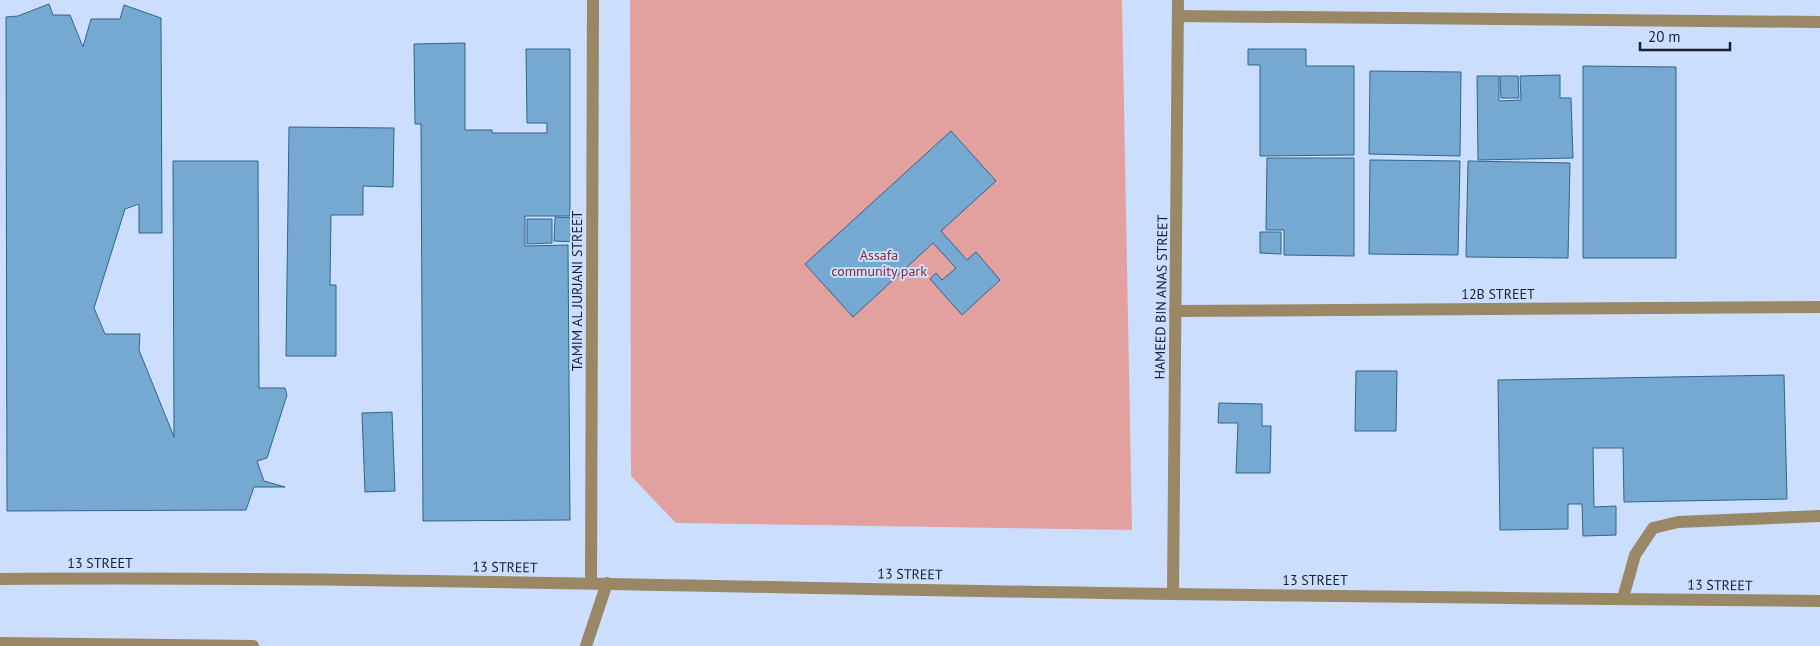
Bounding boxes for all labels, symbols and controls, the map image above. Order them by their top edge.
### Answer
scale bar [1640,20,1730,52]
text: 20 m [1648,27,1681,46]
street label: TAMIM AL JURJANI STREET [568,211,586,371]
street label: HAMEED BIN ANAS STREET [1151,214,1171,380]
park label: Assafa community park [831,246,927,280]
street label: 12B STREET [1461,285,1535,303]
street label: 13 STREET [67,554,133,572]
street label: 13 STREET [472,557,538,577]
street label: 13 STREET [877,564,943,584]
street label: 13 STREET [1282,571,1348,589]
street label: 13 STREET [1687,575,1753,595]

